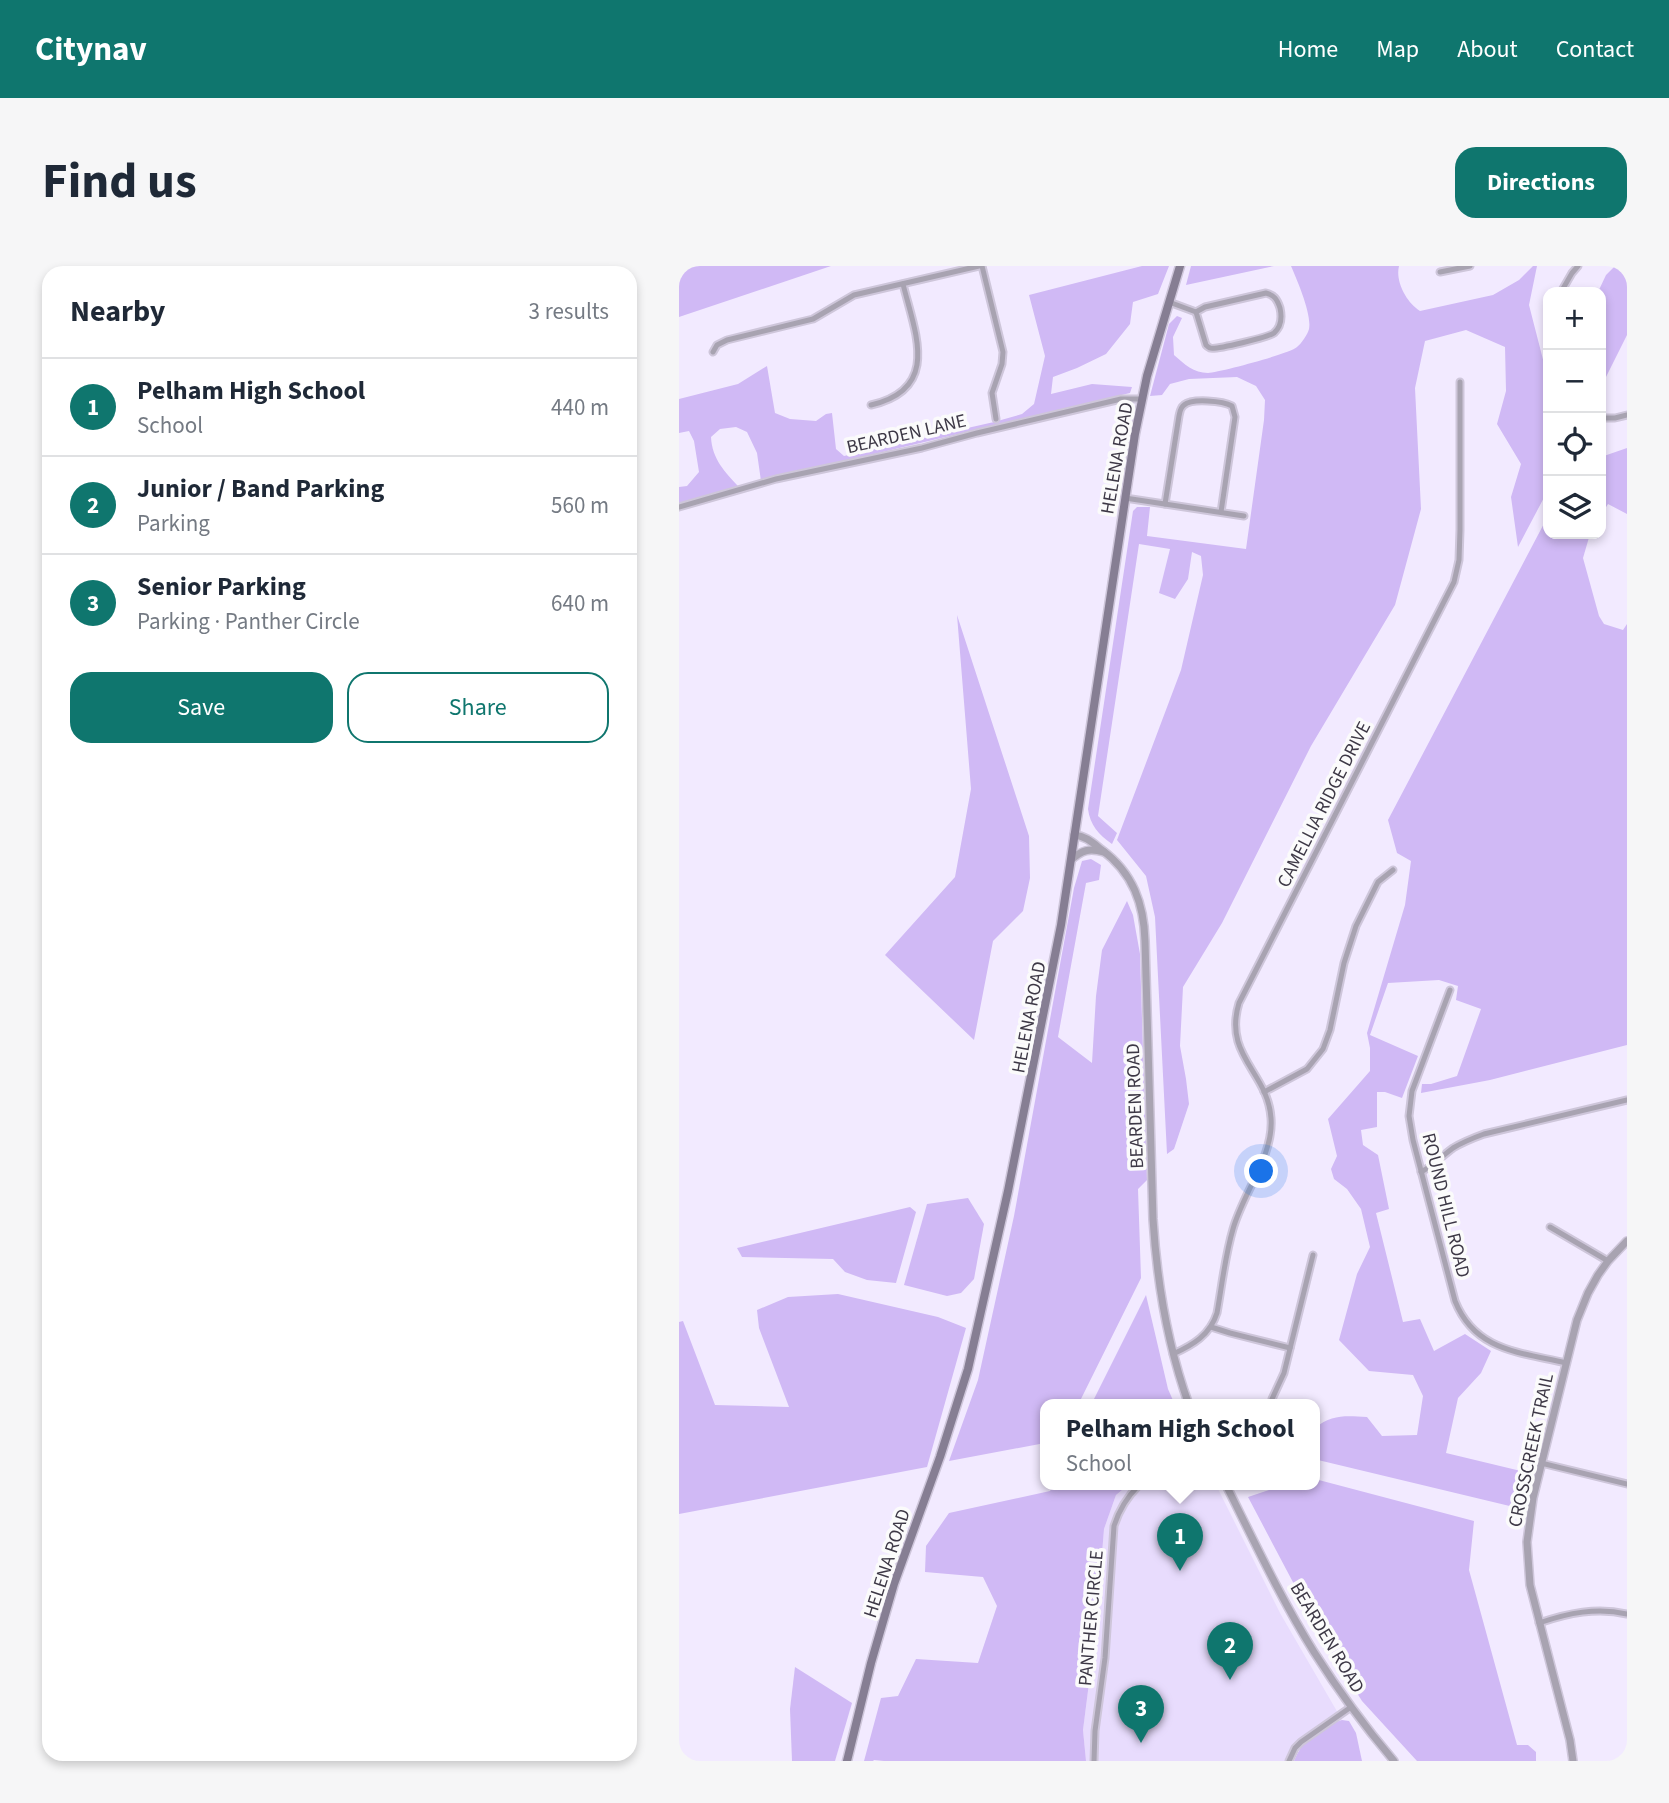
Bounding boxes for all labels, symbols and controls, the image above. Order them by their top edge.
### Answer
text: Citynav [35,26,147,73]
text: Home [1278,32,1338,67]
text: Map [1376,32,1419,67]
text: About [1457,32,1518,67]
text: Contact [1556,32,1634,67]
text: Find us [42,147,197,217]
button: Directions [1455,147,1627,218]
map controls [1543,287,1606,539]
button: + [1543,287,1606,350]
text: Nearby [70,290,165,333]
text: 3 results [529,295,609,328]
button: − [1543,350,1606,413]
text: Pelham High School [137,372,365,409]
text: 1 [87,391,99,424]
text: 440 m [551,391,609,424]
street label: HELENA ROAD [1094,400,1141,516]
street label: BEARDEN LANE [844,408,969,461]
text: School [137,409,203,442]
button: locate [1543,413,1606,476]
text: Junior / Band Parking [137,470,384,507]
button: layers [1543,476,1606,539]
text: 2 [87,489,99,522]
text: 560 m [551,489,609,522]
text: Parking [137,507,210,540]
text: Senior Parking [137,568,306,605]
text: 3 [87,587,99,620]
text: 640 m [551,587,609,620]
text: Parking · Panther Circle [137,605,360,638]
button: Save [70,672,333,743]
button: Share [347,672,609,743]
street label: CAMELLIA RIDGE DRIVE [1271,717,1378,892]
street label: HELENA ROAD [1005,959,1054,1075]
street label: BEARDEN ROAD [1120,1043,1151,1169]
street label: ROUND HILL ROAD [1414,1130,1477,1281]
your location [1244,1154,1278,1188]
street label: CROSSCREEK TRAIL [1502,1371,1561,1530]
popup [1040,1399,1320,1490]
text: Pelham High School [1066,1410,1294,1447]
text: School [1066,1447,1132,1480]
street label: HELENA ROAD [857,1505,918,1622]
pin: 1 [1157,1513,1203,1571]
street label: PANTHER CIRCLE [1072,1549,1111,1687]
street label: BEARDEN ROAD [1283,1577,1371,1698]
pin: 2 [1207,1622,1253,1680]
pin: 3 [1118,1685,1164,1743]

